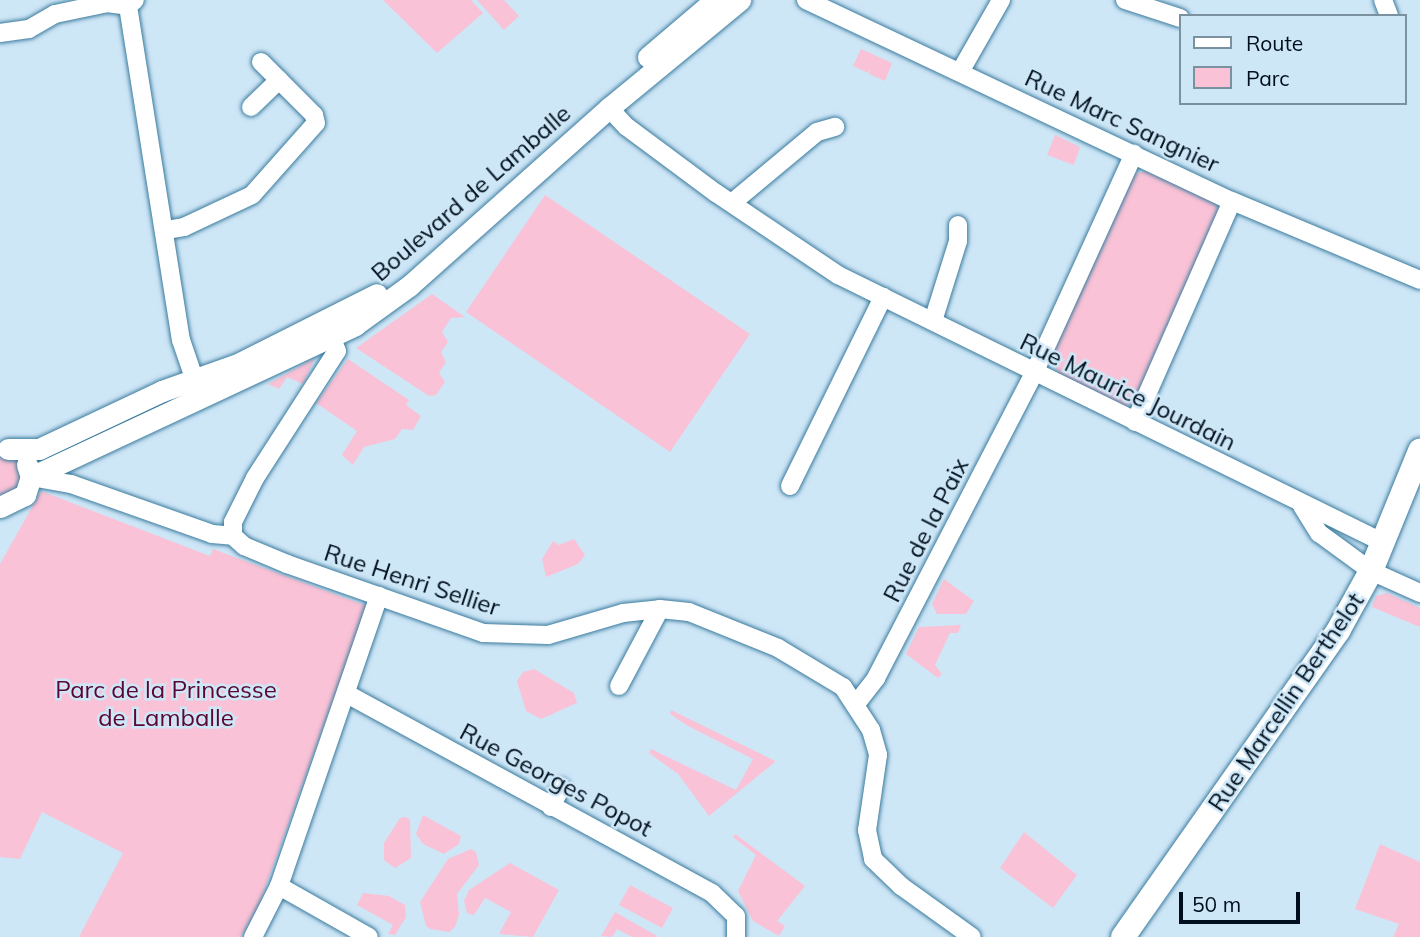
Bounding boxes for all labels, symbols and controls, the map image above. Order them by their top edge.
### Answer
legend [1178,14,1406,105]
text: Route [1246,30,1303,56]
street label: Rue Marc Sangnier [1020,63,1224,179]
text: Parc [1246,65,1290,91]
street label: Boulevard de Lamballe [366,99,576,287]
street label: Rue Maurice Jourdain [1015,327,1241,457]
street label: Rue de la Paix [877,453,975,607]
street label: Rue Henri Sellier [321,538,503,622]
street label: Rue Marcellin Berthelot [1202,587,1370,817]
park label: Parc de la Princesse de Lamballe [55,676,277,732]
street label: Rue Georges Popot [455,717,657,843]
scale bar [1182,878,1303,922]
text: 50 m [1192,891,1241,917]

